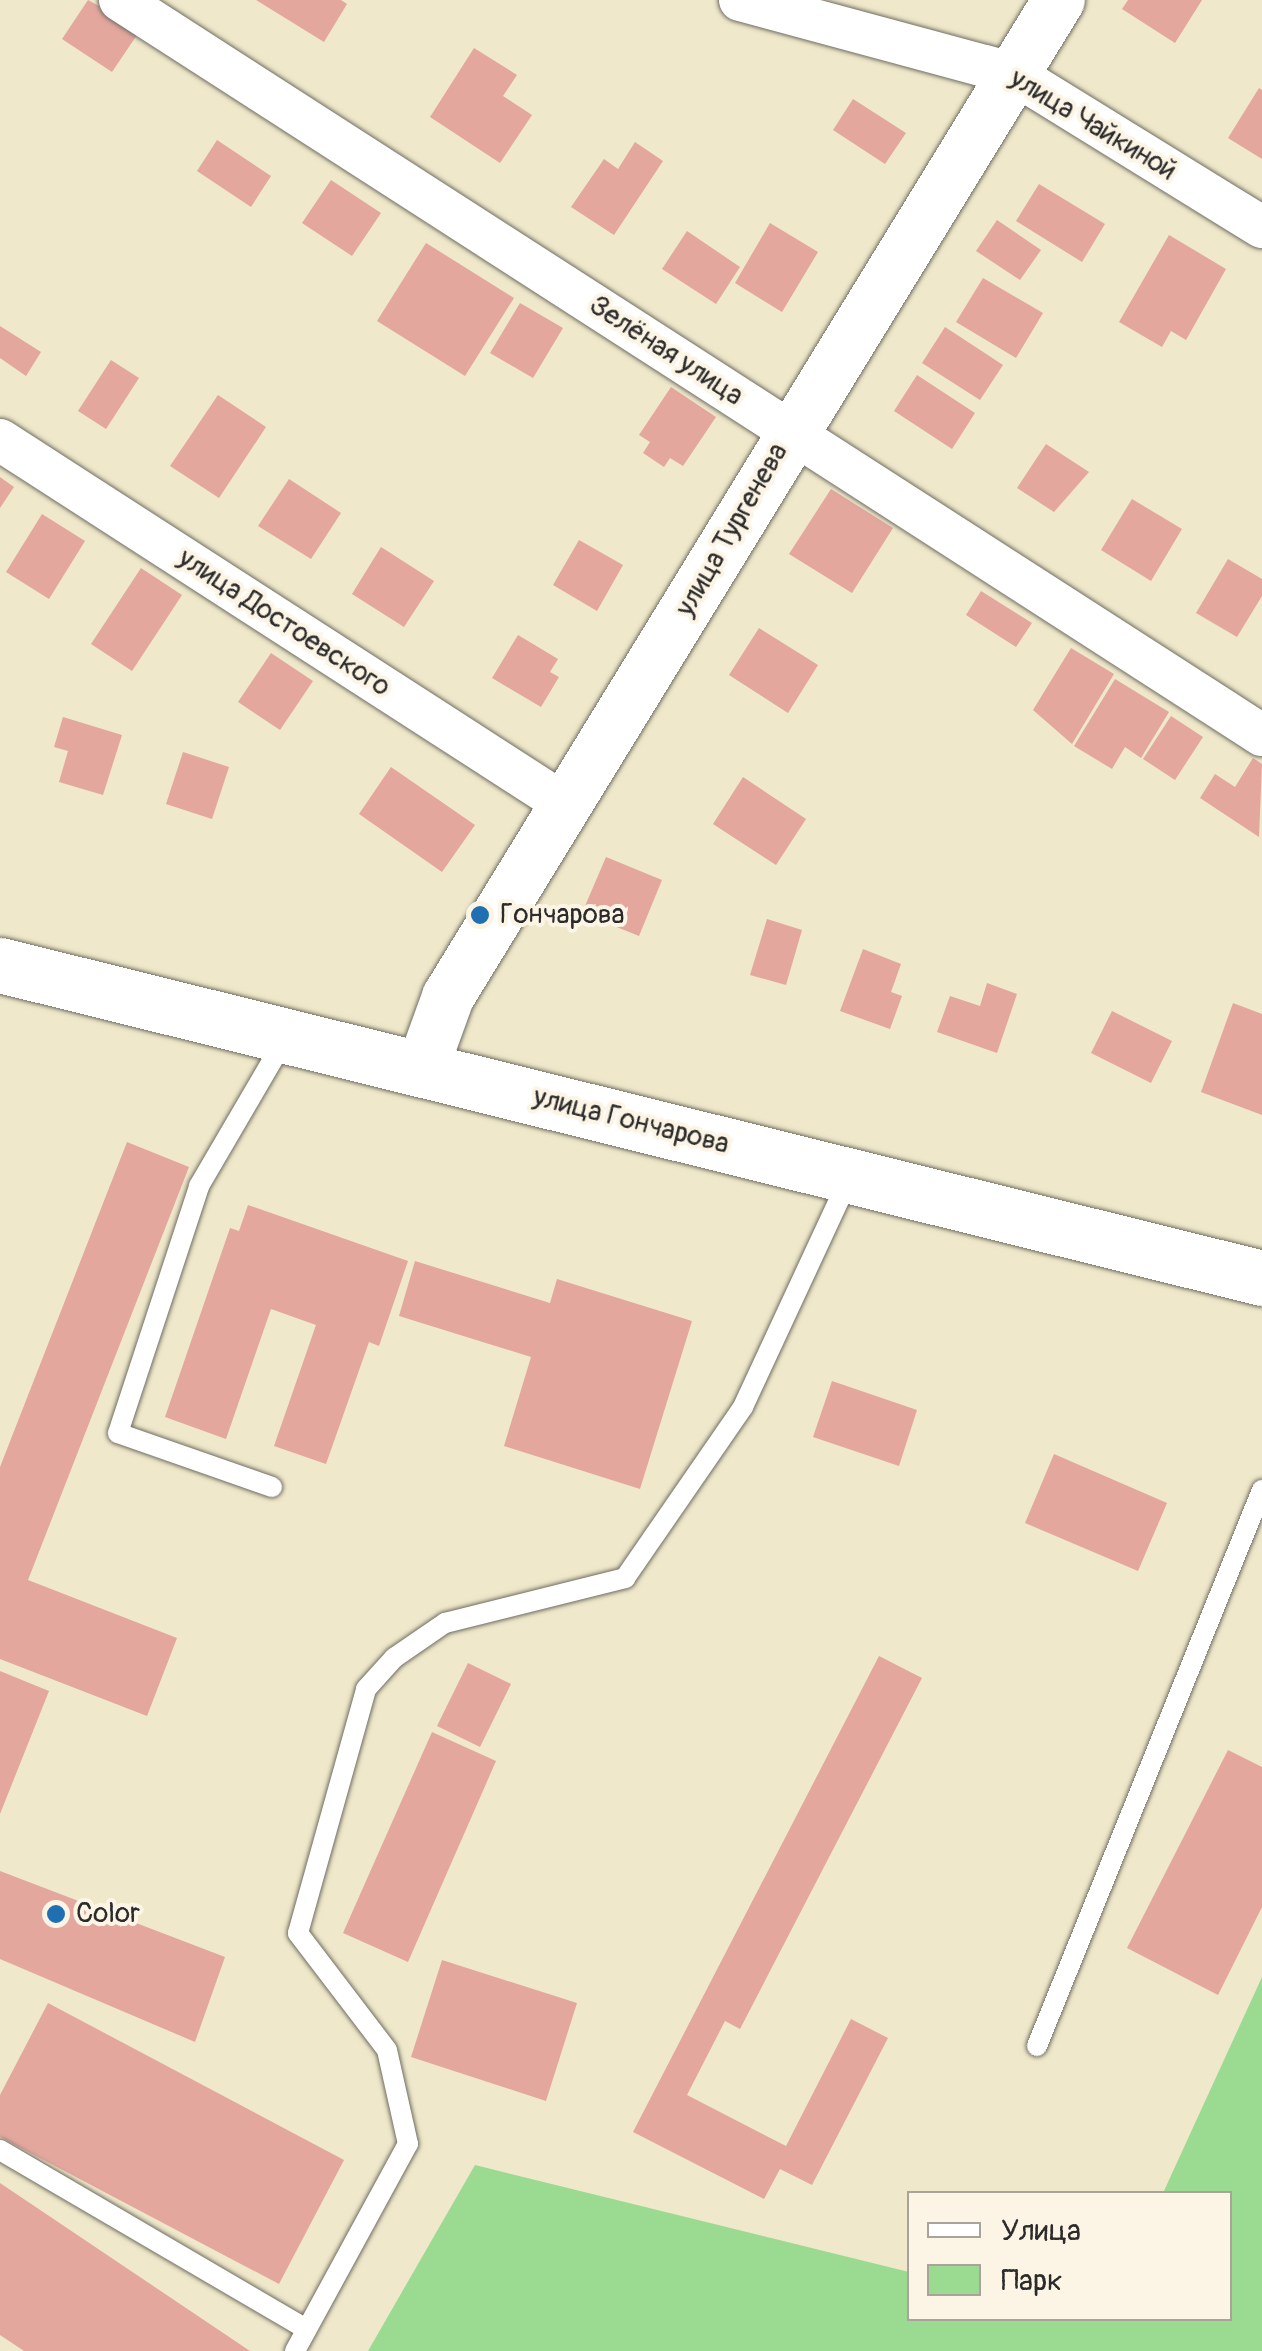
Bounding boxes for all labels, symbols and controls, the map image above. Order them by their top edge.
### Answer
street label: улица Чайкиной [1004,62,1182,188]
street label: Зелёная улица [583,289,749,413]
street label: улица Тургенева [669,437,795,623]
street label: улица Достоевского [172,542,396,704]
place label: Гончарова [500,898,625,932]
marker: Гончарова [469,904,491,926]
street label: улица Гончарова [530,1080,732,1162]
place label: Color [76,1897,140,1931]
marker: Color [45,1903,67,1925]
legend [907,2191,1232,2321]
text: Улица [1001,2212,1081,2249]
text: Парк [1001,2262,1063,2299]

